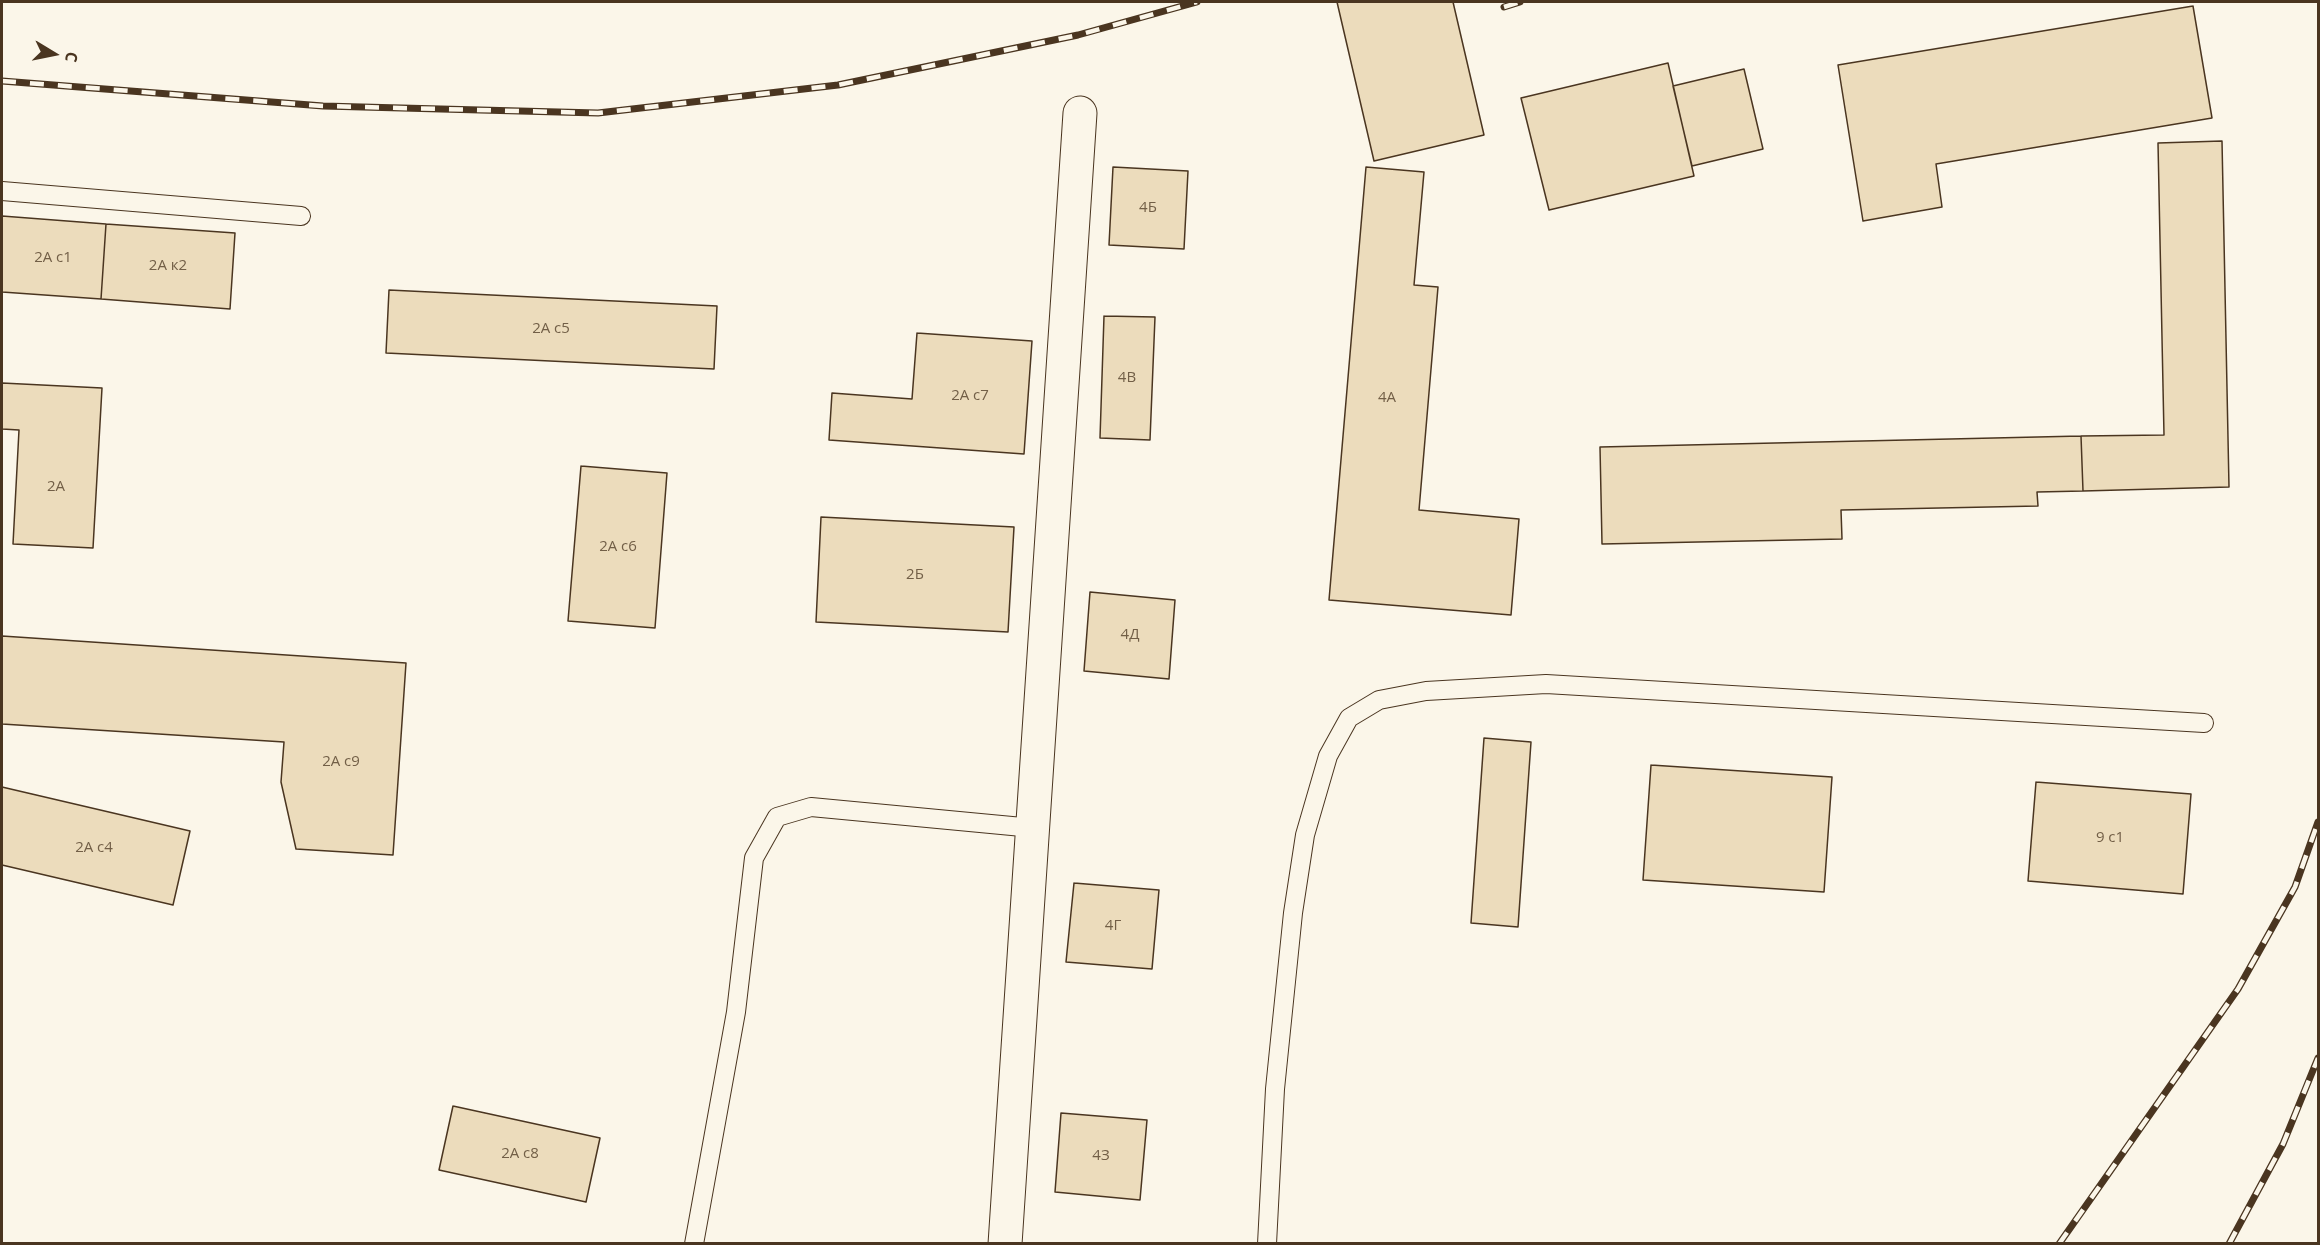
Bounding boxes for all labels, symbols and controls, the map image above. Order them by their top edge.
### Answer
north arrow [24,24,84,84]
text: С [60,50,83,64]
house number: 4Б [1139,199,1157,217]
house number: 2А с1 [34,249,72,267]
house number: 2А к2 [149,257,187,275]
house number: 2А с5 [532,320,570,338]
house number: 4В [1118,369,1136,387]
house number: 2А с7 [951,387,989,405]
house number: 4А [1378,389,1396,407]
house number: 2А [47,478,65,496]
house number: 2А с6 [599,538,637,556]
house number: 2Б [906,566,924,584]
house number: 4Д [1121,626,1139,644]
house number: 2А с9 [322,753,360,771]
house number: 9 с1 [2096,829,2124,847]
house number: 2А с4 [75,839,113,857]
house number: 4Г [1105,917,1121,935]
house number: 2А с8 [501,1145,539,1163]
house number: 4З [1092,1147,1110,1165]

